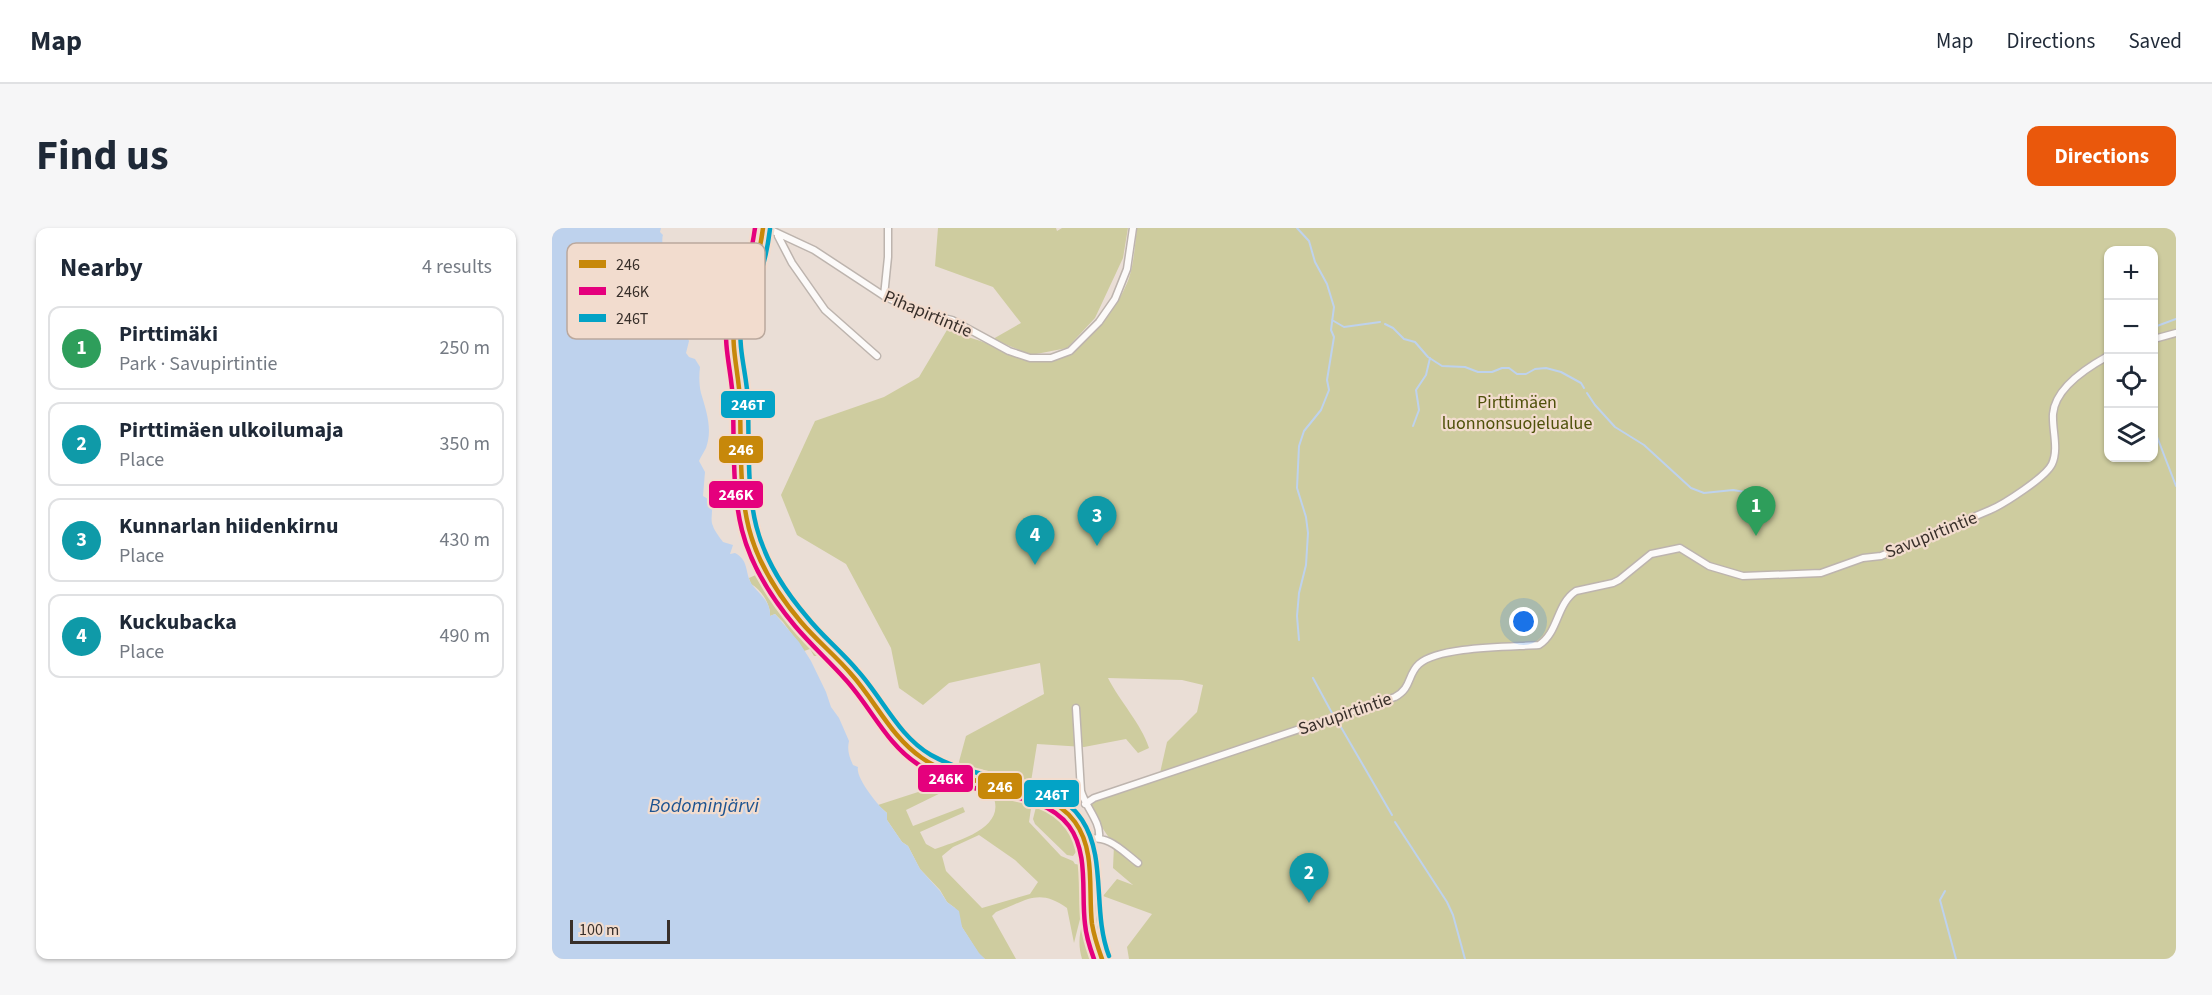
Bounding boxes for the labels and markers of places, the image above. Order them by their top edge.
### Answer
pin: 1 [1736,486,1776,536]
pin: 3 [1078,496,1116,546]
pin: 4 [1016,516,1054,565]
pin: 2 [1290,854,1329,903]

